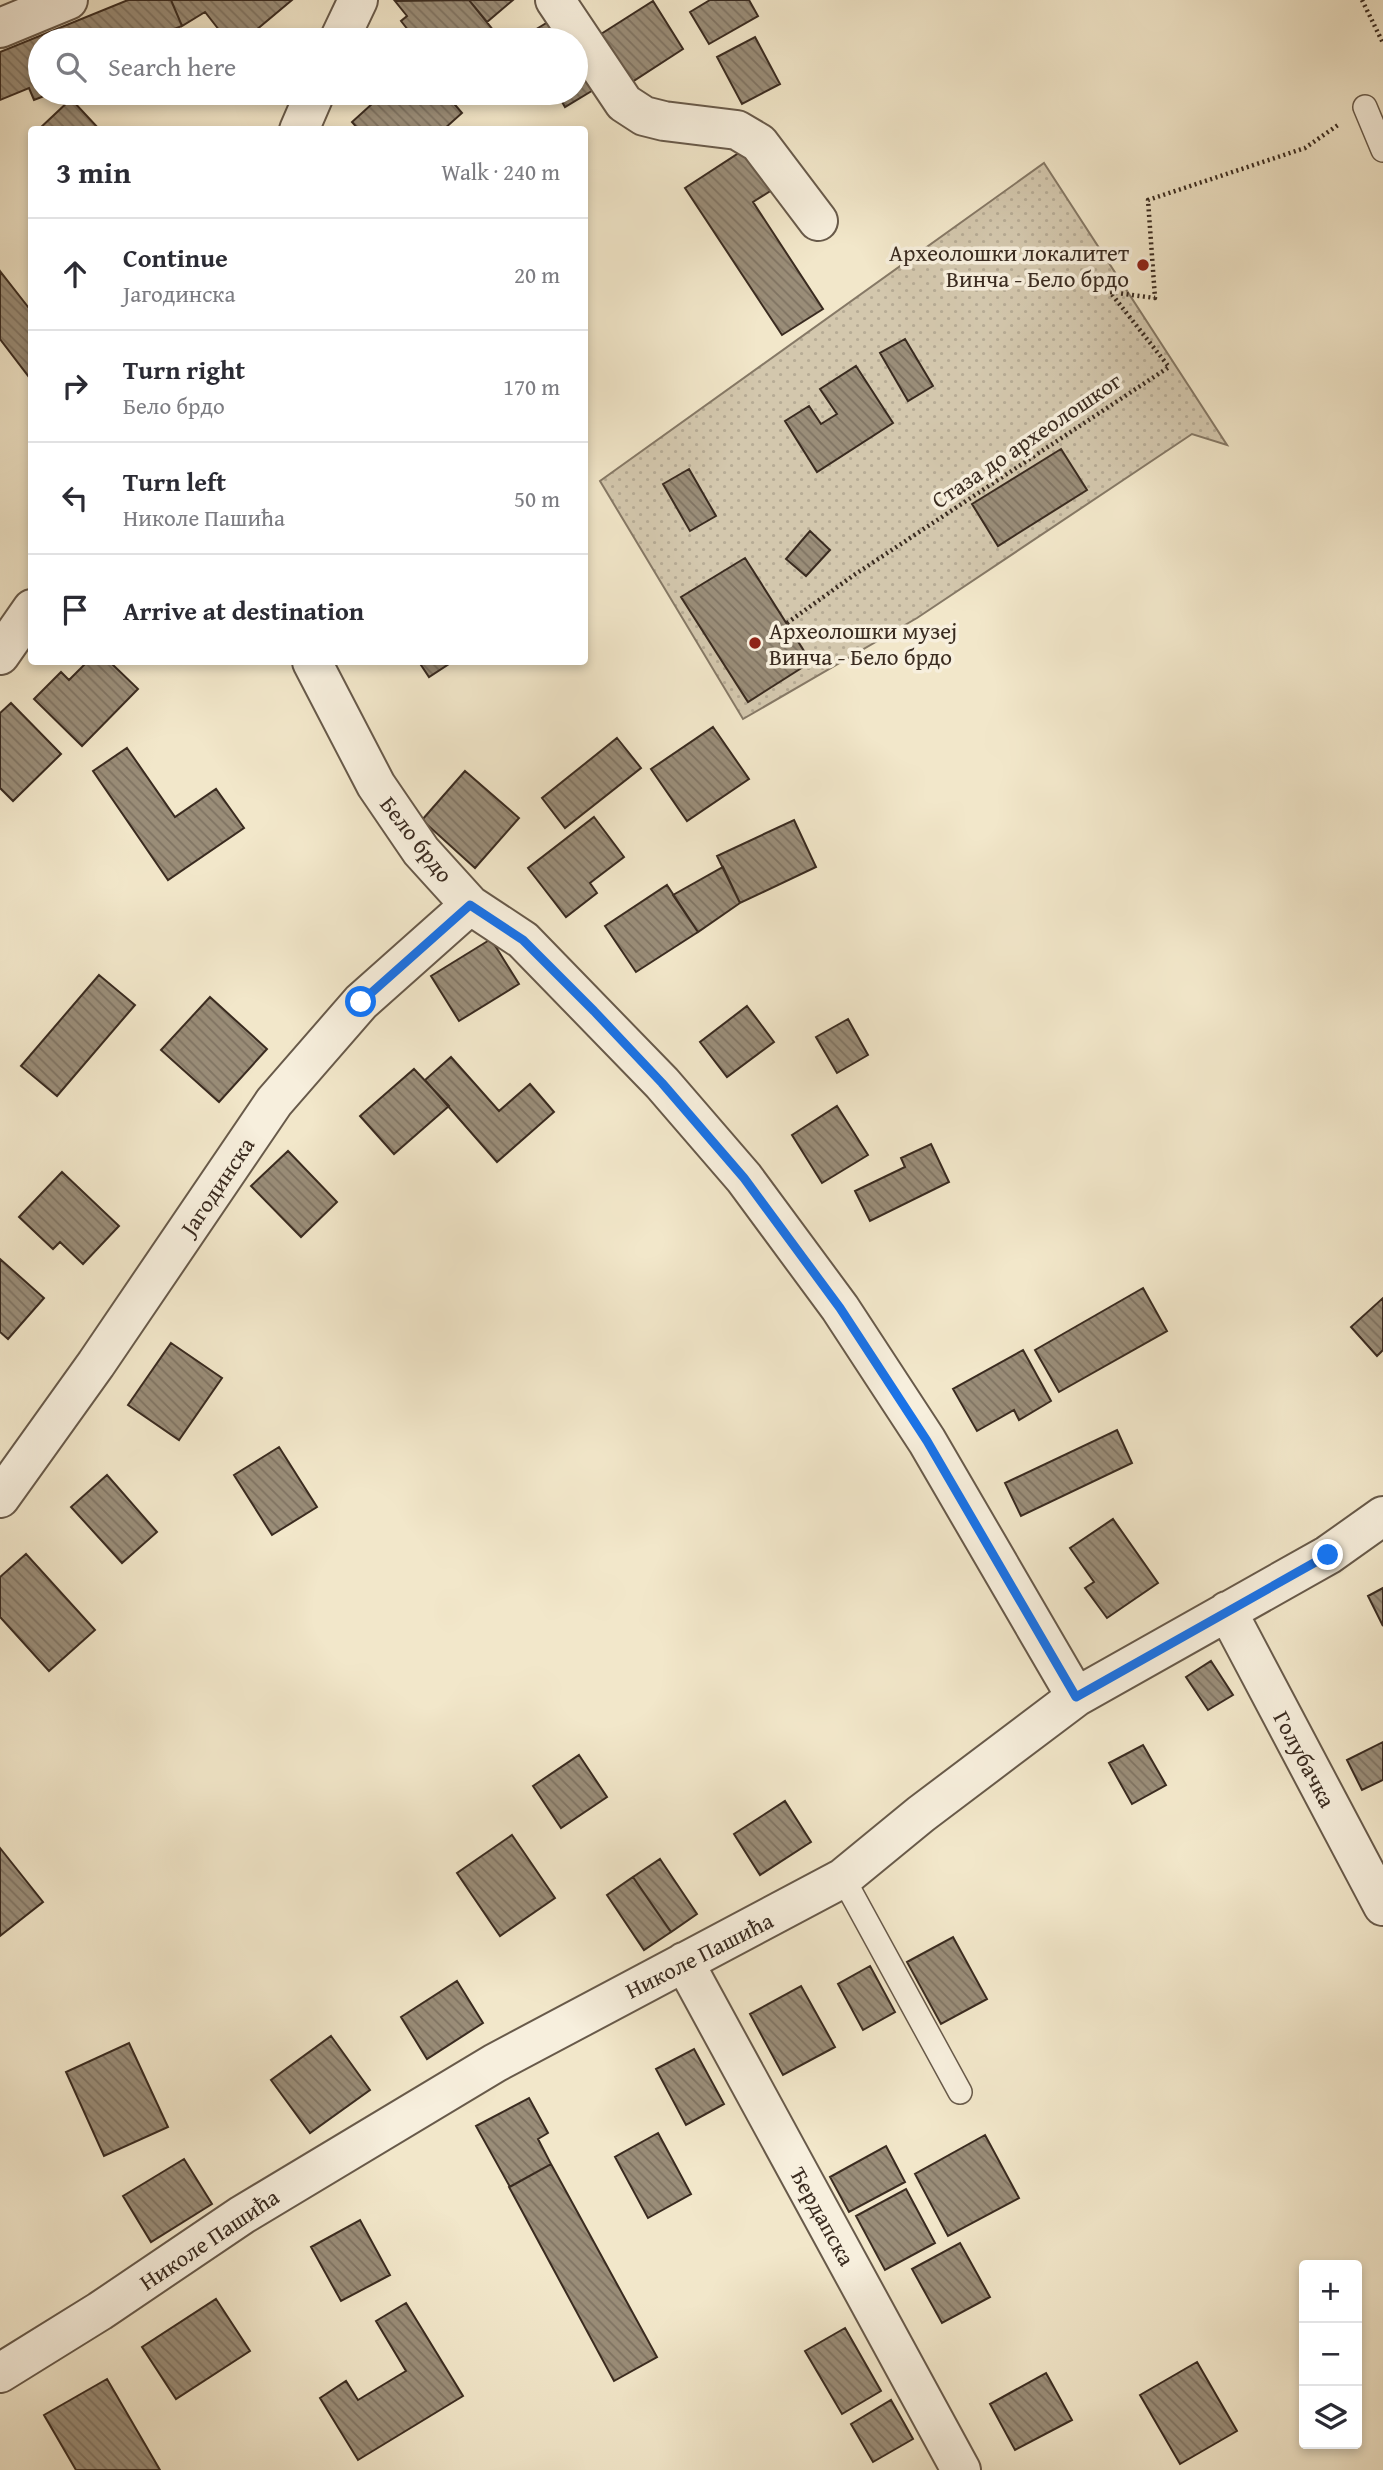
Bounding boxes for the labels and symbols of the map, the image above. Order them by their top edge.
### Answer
place label: Археолошки локалитет Винча - Бело брдо [889,236,1129,295]
marker: Археолошки локалитет Винча - Бело брдо [1135,257,1151,273]
street label: Стаза до археолошког [924,364,1128,516]
place label: Археолошки музеј Винча - Бело брдо [769,614,957,673]
marker: Археолошки музеј Винча - Бело брдо [747,635,763,651]
street label: Бело брдо [373,789,461,889]
route start [345,986,376,1017]
street label: Јагодинска [170,1130,262,1244]
route end [1312,1539,1343,1570]
street label: Голубачка [1266,1705,1344,1813]
street label: Николе Пашића [619,1904,779,2006]
street label: Ђердапска [782,2161,864,2271]
street label: Николе Пашића [133,2180,285,2298]

